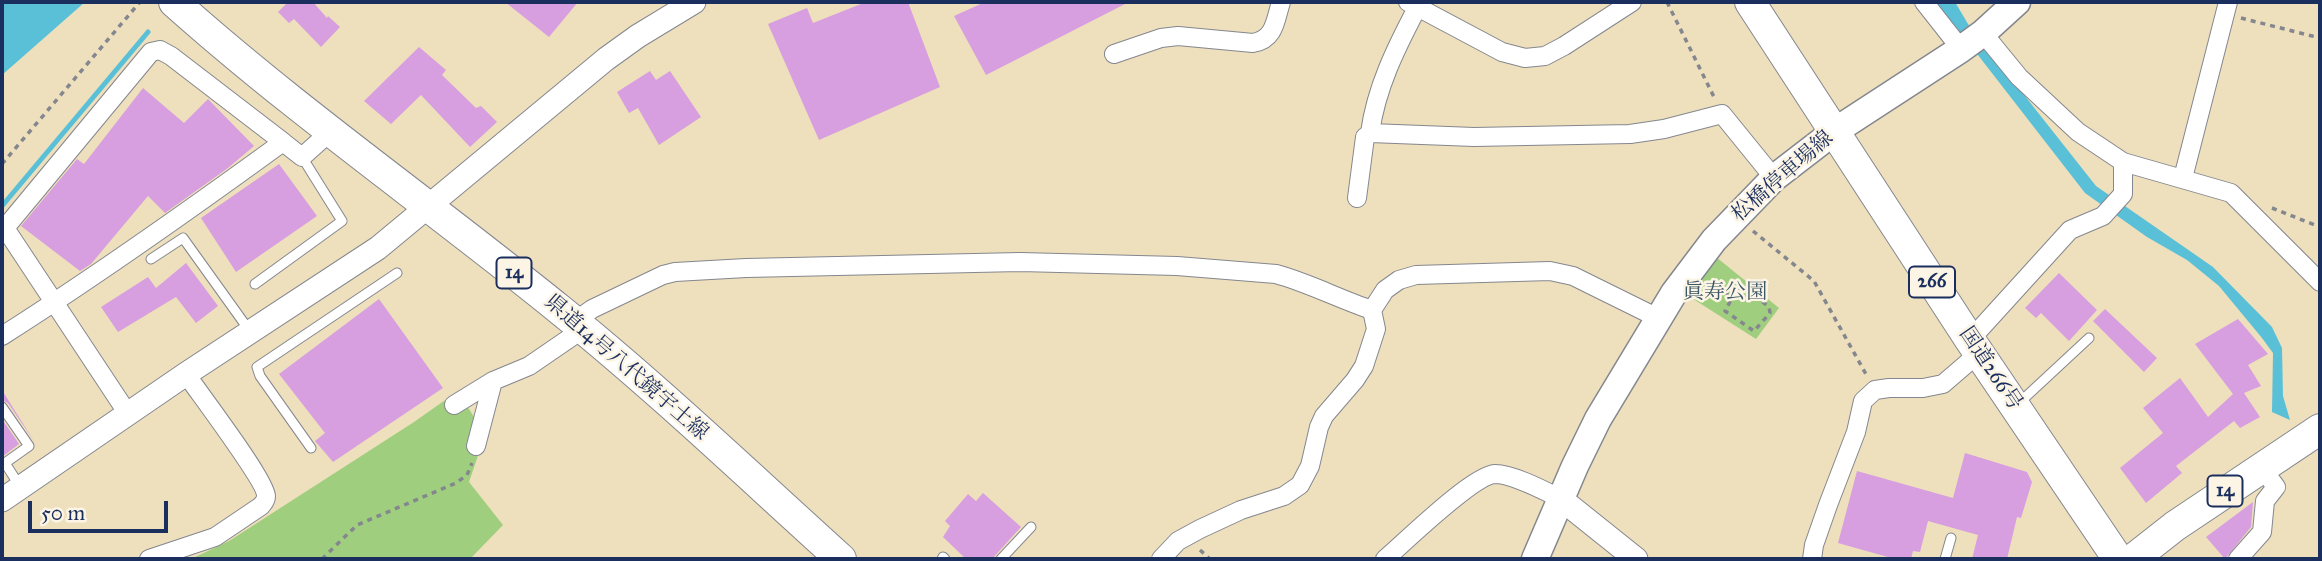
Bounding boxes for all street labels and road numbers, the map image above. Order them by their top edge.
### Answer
street label: 松橋停車場線 [1727,126,1839,228]
road number: 14 [496,258,532,288]
road number: 266 [1909,266,1955,298]
street label: 県道14号八代鏡宇土線 [539,290,713,446]
street label: 国道266号 [1953,323,2027,415]
road number: 14 [2208,476,2242,506]

